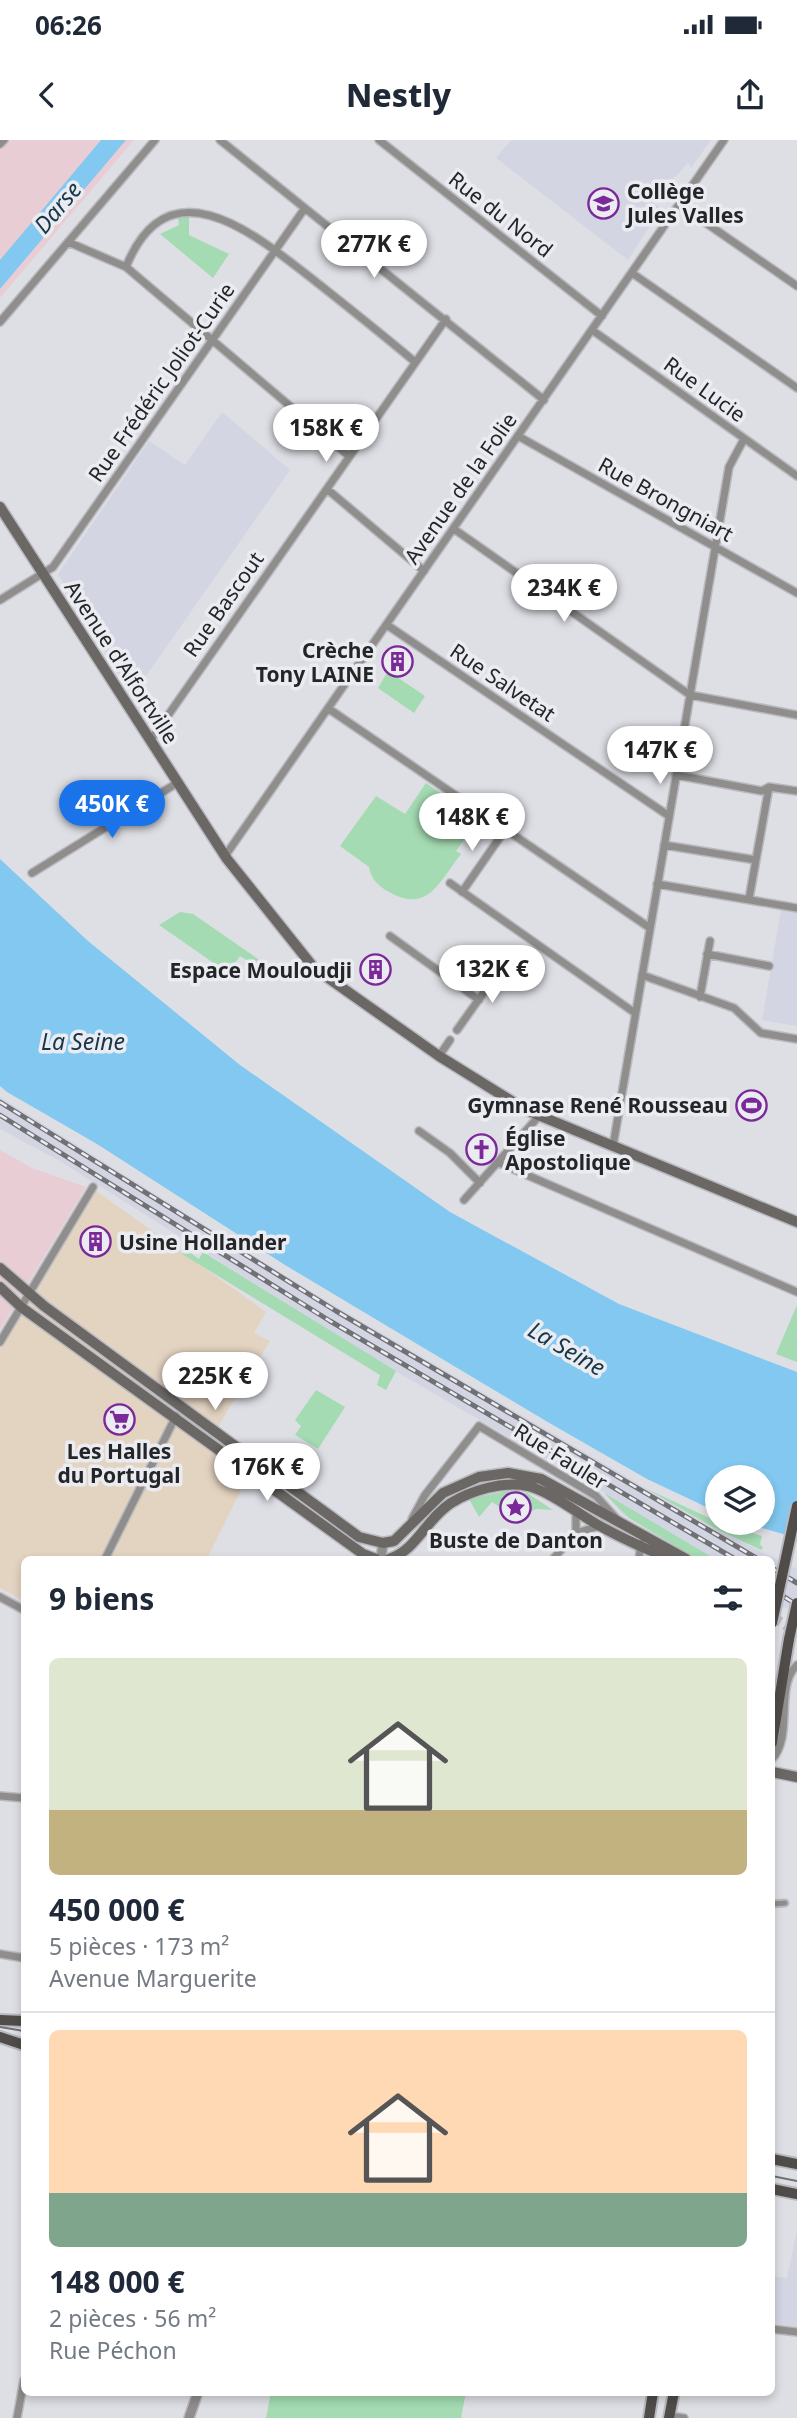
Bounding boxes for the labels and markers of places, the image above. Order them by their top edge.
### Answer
place label: Collège Jules Valles [625,177,744,229]
school or university icon: Collège Jules Valles [587,186,621,220]
pin: 277K € [317,220,431,280]
pin: 158K € [269,404,383,464]
pin: 234K € [507,564,621,624]
place label: Crèche Tony LAINE [256,636,374,688]
building icon: Crèche Tony LAINE [380,645,414,679]
pin: 147K € [603,726,717,786]
pin: 450K € [55,780,169,840]
pin: 148K € [415,794,529,853]
pin: 132K € [435,946,549,1005]
building icon: Espace Mouloudji [358,953,392,987]
place label: Espace Mouloudji [170,956,352,984]
sports icon: Gymnase René Rousseau [734,1088,768,1122]
place label: Gymnase René Rousseau [467,1091,728,1119]
place label: Église Apostolique [505,1124,631,1176]
church icon: Église Apostolique [465,1133,499,1167]
building icon: Usine Hollander [79,1225,113,1259]
place label: Usine Hollander [119,1228,287,1256]
pin: 225K € [158,1352,272,1412]
supermarket icon: Les Halles du Portugal [102,1402,136,1436]
place label: Les Halles du Portugal [58,1437,180,1489]
pin: 176K € [210,1444,324,1503]
place icon: Buste de Danton [499,1491,533,1525]
place label: Buste de Danton [429,1526,603,1554]

